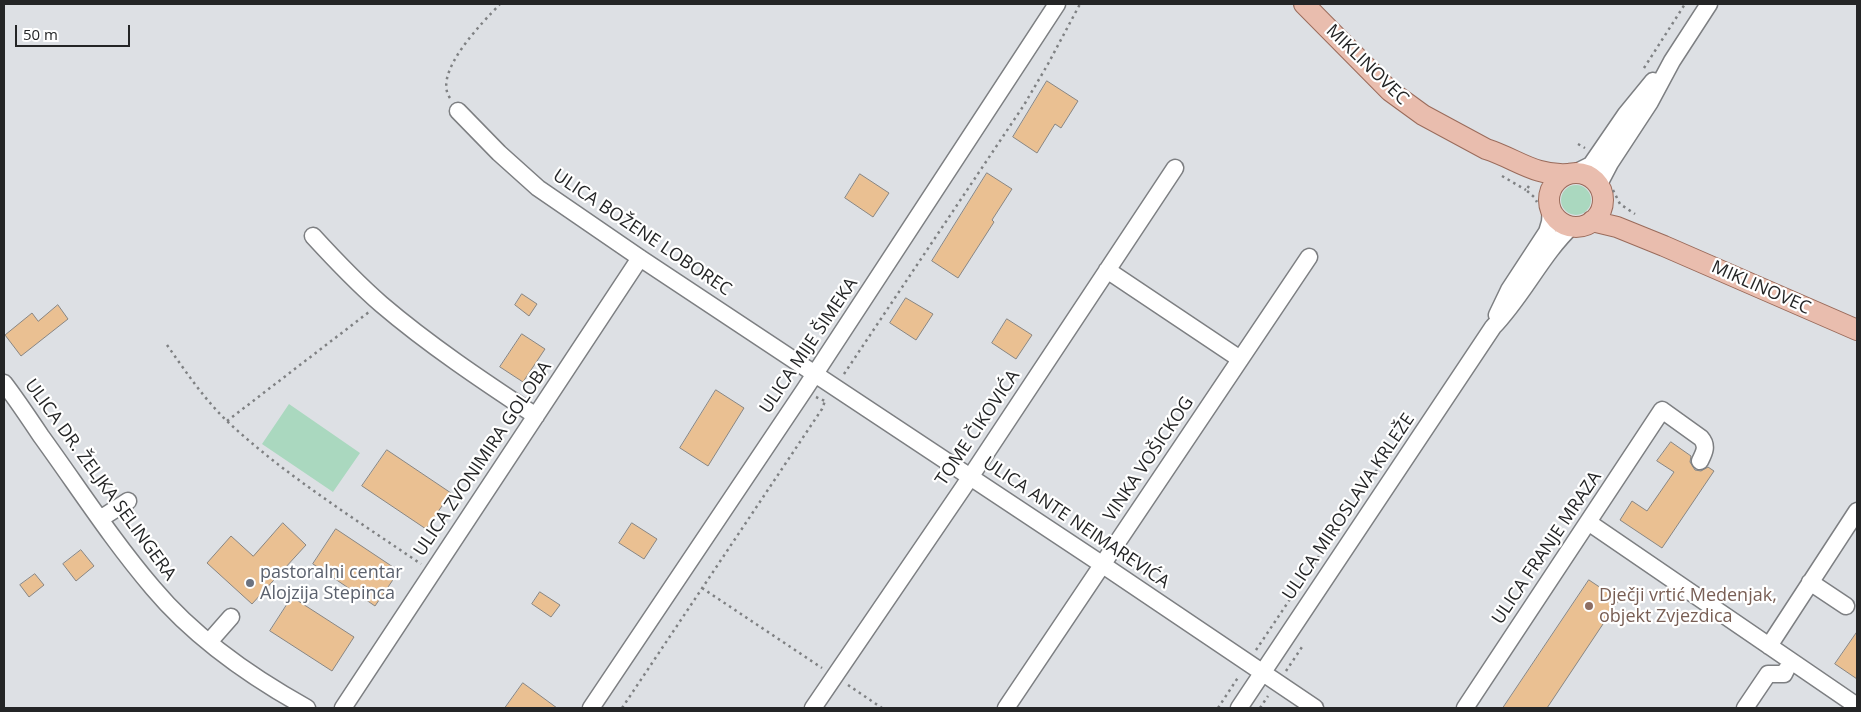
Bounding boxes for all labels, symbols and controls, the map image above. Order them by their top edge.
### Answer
scale bar [18,15,132,47]
street label: MIKLINOVEC [1321,20,1413,110]
text: 50 m [23,24,58,44]
street label: ULICA BOŽENE LOBOREC [549,165,735,301]
street label: MIKLINOVEC [1708,257,1814,319]
street label: ULICA MIJE ŠIMEKA [756,274,862,418]
street label: ULICA ZVONIMIRA GOLOBA [410,357,556,561]
street label: TOME ČIKOVIĆA [931,366,1025,490]
street label: ULICA DR. ŽELJKA SELINGERA [20,375,180,585]
street label: VINKA VOŠICKOG [1099,393,1199,525]
street label: ULICA MIROSLAVA KRLEŽE [1278,410,1420,604]
street label: ULICA ANTE NEIMAREVIĆA [979,452,1173,594]
street label: ULICA FRANJE MRAZA [1488,467,1606,629]
place label: pastoralni centar Alojzija Stepinca [260,562,403,604]
marker: pastoralni centar Alojzija Stepinca [244,577,256,589]
place label: Dječji vrtić Medenjak, objekt Zvjezdica [1599,585,1777,628]
marker: Dječji vrtić Medenjak, objekt Zvjezdica [1583,600,1595,612]

